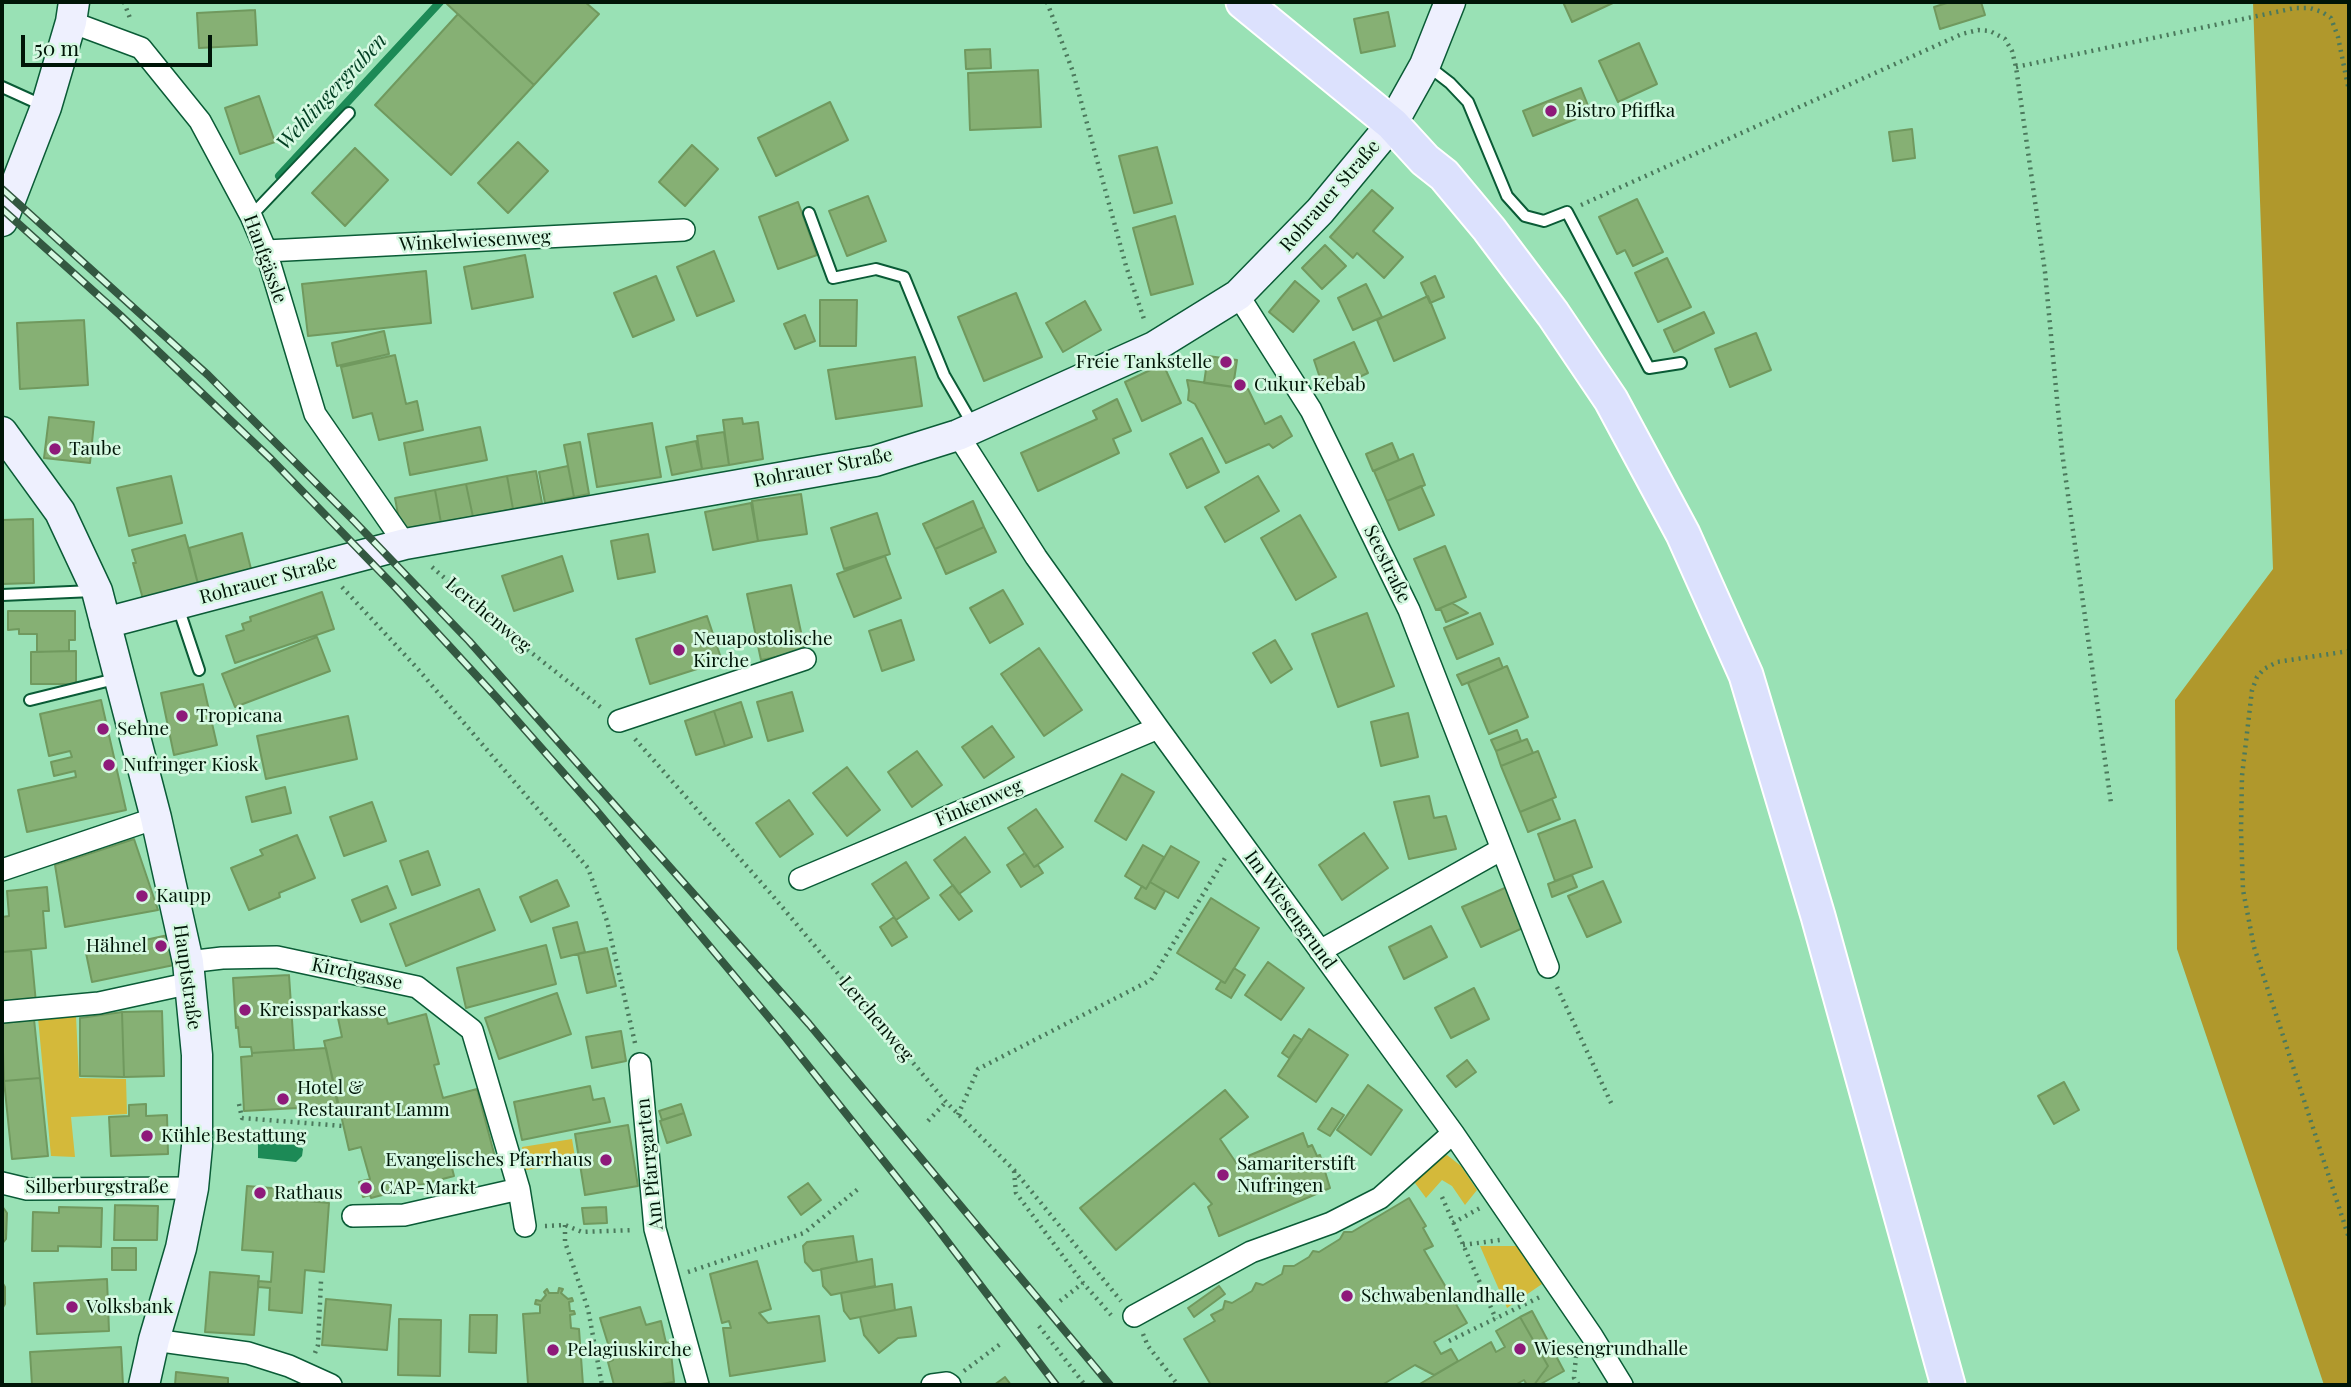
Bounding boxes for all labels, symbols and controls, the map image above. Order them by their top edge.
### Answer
scale bar [24,21,215,65]
water label: Wehlingergraben [271,28,393,156]
text: 50 m [34,33,79,61]
place label: Bistro Pfiffka [1565,100,1675,122]
marker: Bistro Pfiffka [1543,103,1559,119]
street label: Rohrauer Straße [1275,135,1385,257]
street label: Hanfgässle [238,212,292,306]
street label: Winkelwiesenweg [399,226,551,256]
place label: Freie Tankstelle [1076,351,1212,373]
marker: Freie Tankstelle [1218,354,1234,370]
place label: Cukur Kebab [1254,374,1366,396]
marker: Cukur Kebab [1232,377,1248,393]
place label: Taube [69,438,121,460]
marker: Taube [47,441,63,457]
street label: Rohrauer Straße [752,443,894,493]
street label: Seestraße [1358,522,1416,606]
street label: Rohrauer Straße [197,551,339,609]
street label: Lerchenweg [441,573,535,657]
place label: Neuapostolische Kirche [693,628,833,672]
marker: Neuapostolische Kirche [671,642,687,658]
place label: Tropicana [196,705,282,727]
marker: Tropicana [174,708,190,724]
place label: Sehne [117,718,169,740]
marker: Sehne [95,721,111,737]
place label: Nufringer Kiosk [123,754,259,776]
marker: Nufringer Kiosk [101,757,117,773]
street label: Finkenweg [932,774,1026,832]
street label: Im Wiesengrund [1239,846,1341,974]
place label: Kaupp [156,885,211,907]
marker: Kaupp [134,888,150,904]
street label: Hauptstraße [168,923,206,1031]
place label: Hähnel [86,935,147,957]
marker: Hähnel [153,938,169,954]
street label: Kirchgasse [310,953,404,995]
street label: Lerchenweg [834,972,918,1066]
place label: Kreissparkasse [259,999,387,1021]
marker: Kreissparkasse [237,1002,253,1018]
place label: Hotel & Restaurant Lamm [297,1077,450,1121]
marker: Hotel & Restaurant Lamm [275,1091,291,1107]
street label: Am Pfarrgarten [632,1097,668,1231]
place label: Kühle Bestattung [161,1125,306,1147]
marker: Kühle Bestattung [139,1128,155,1144]
place label: Evangelisches Pfarrhaus [385,1149,592,1171]
marker: Evangelisches Pfarrhaus [598,1152,614,1168]
place label: Samariterstift Nufringen [1237,1153,1356,1197]
marker: Samariterstift Nufringen [1215,1167,1231,1183]
street label: Silberburgstraße [25,1176,169,1198]
place label: CAP-Markt [380,1177,476,1199]
marker: CAP-Markt [358,1180,374,1196]
place label: Rathaus [274,1182,343,1204]
marker: Rathaus [252,1185,268,1201]
place label: Schwabenlandhalle [1361,1285,1525,1307]
marker: Schwabenlandhalle [1339,1288,1355,1304]
place label: Volksbank [86,1296,173,1318]
marker: Volksbank [64,1299,80,1315]
place label: Wiesengrundhalle [1534,1338,1688,1360]
place label: Pelagiuskirche [567,1339,692,1361]
marker: Wiesengrundhalle [1512,1341,1528,1357]
marker: Pelagiuskirche [545,1342,561,1358]

